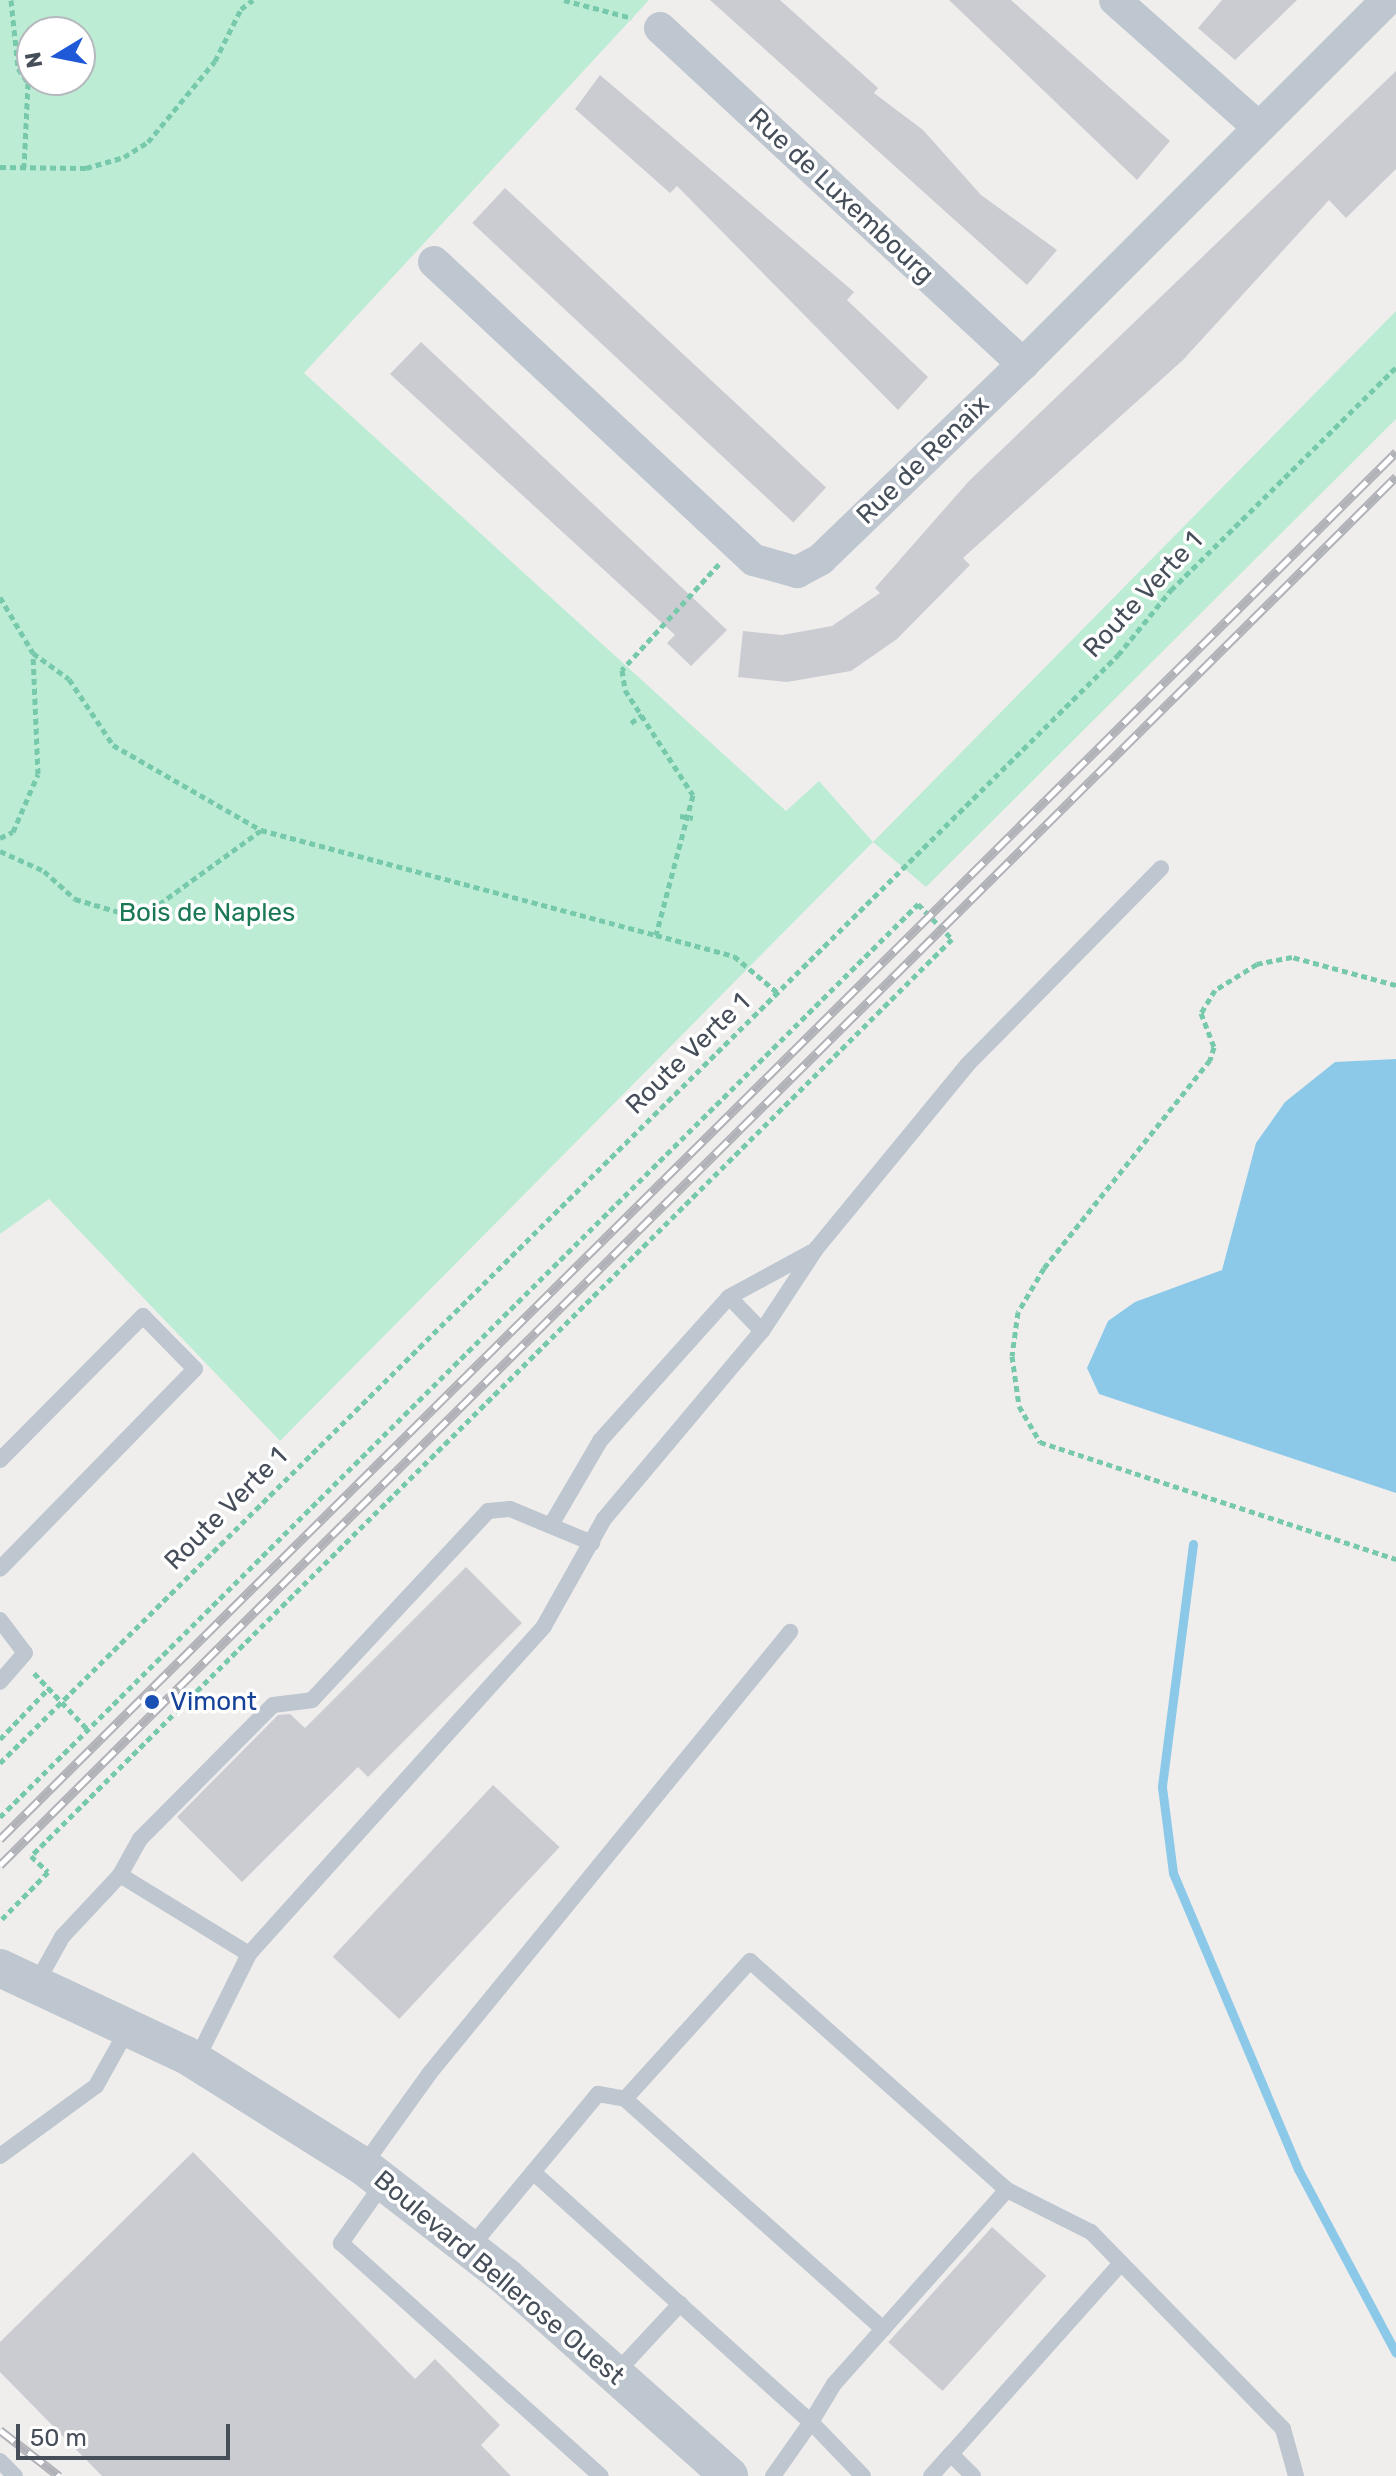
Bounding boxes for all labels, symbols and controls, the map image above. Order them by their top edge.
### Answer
north arrow [16,16,96,96]
text: N [19,50,49,70]
street label: Rue de Luxembourg [742,102,940,290]
street label: Rue de Renaix [850,389,996,531]
street label: Route Verte 1 [1077,526,1209,664]
park label: Bois de Naples [119,897,295,929]
street label: Route Verte 1 [619,987,757,1121]
street label: Route Verte 1 [158,1441,294,1577]
place label: Vimont [170,1686,257,1718]
marker: Vimont [141,1691,163,1713]
street label: Boulevard Bellerose Ouest [368,2164,630,2392]
scale bar [20,2408,234,2458]
text: 50 m [30,2424,87,2452]

